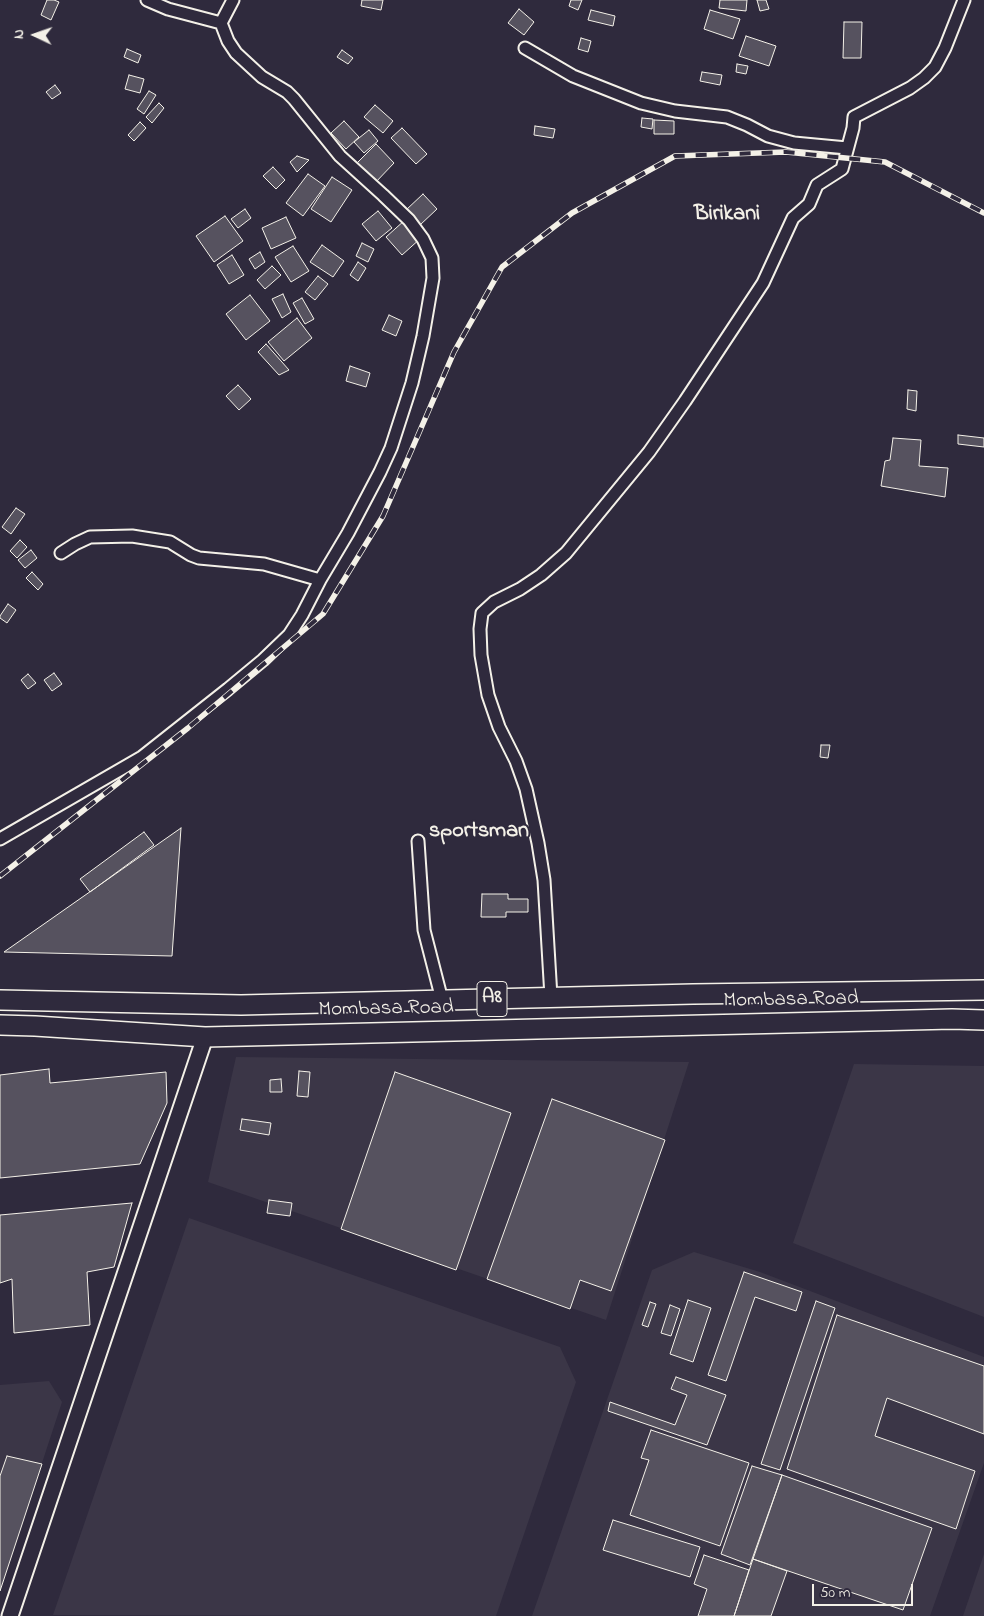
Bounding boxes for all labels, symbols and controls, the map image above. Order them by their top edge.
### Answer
north arrow [10,10,60,60]
text: N [9,29,30,39]
district label: Birikani [694,202,760,228]
district label: sportsman [429,819,529,845]
road number: A8 [477,982,507,1016]
street label: Mombasa Road [723,987,859,1015]
street label: Mombasa Road [318,996,454,1024]
scale bar [814,1574,915,1606]
text: 50 m [820,1582,850,1604]

